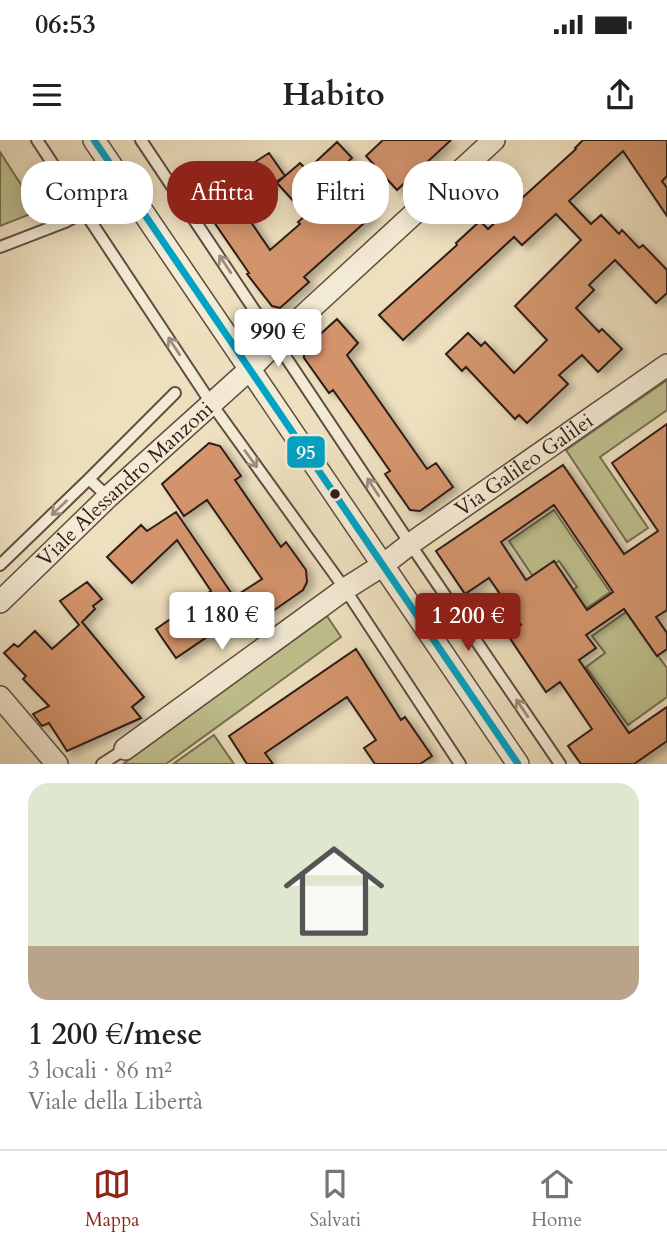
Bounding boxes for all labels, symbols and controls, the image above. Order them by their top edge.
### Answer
text: 06:53 [35,7,96,42]
text: Habito [282,73,385,117]
icon: menu [28,76,66,114]
icon: share [601,76,639,114]
chip: Compra [21,161,153,224]
chip: Affitta [167,161,278,224]
chip: Filtri [292,161,389,224]
chip: Nuovo [403,161,523,224]
one-way arrow [218,255,232,274]
pin: 990 € [229,310,327,369]
text: 990 € [250,316,306,347]
one-way arrow [166,337,181,356]
street label: Viale Alessandro Manzoni [31,395,220,573]
street label: Via Galileo Galilei [449,407,599,523]
line badge: 95 [286,435,326,469]
text: 95 [296,440,316,466]
one-way arrow [243,449,258,468]
one-way arrow [366,478,380,497]
unlabelled marker [328,487,342,501]
one-way arrow [50,499,67,516]
pin: 1 180 € [157,592,287,652]
pin: 1 200 € [403,594,533,653]
text: 1 180 € [185,599,259,630]
text: 1 200 € [431,600,505,631]
one-way arrow [515,698,529,718]
icon: home [271,828,397,954]
text: 1 200 €/mese [28,1014,202,1055]
text: 3 locali · 86 m² [28,1055,172,1086]
text: Viale della Libertà [28,1086,203,1117]
tab: Mappa [85,1165,140,1233]
tab: Salvati [309,1165,361,1233]
tab: Home [531,1165,582,1233]

